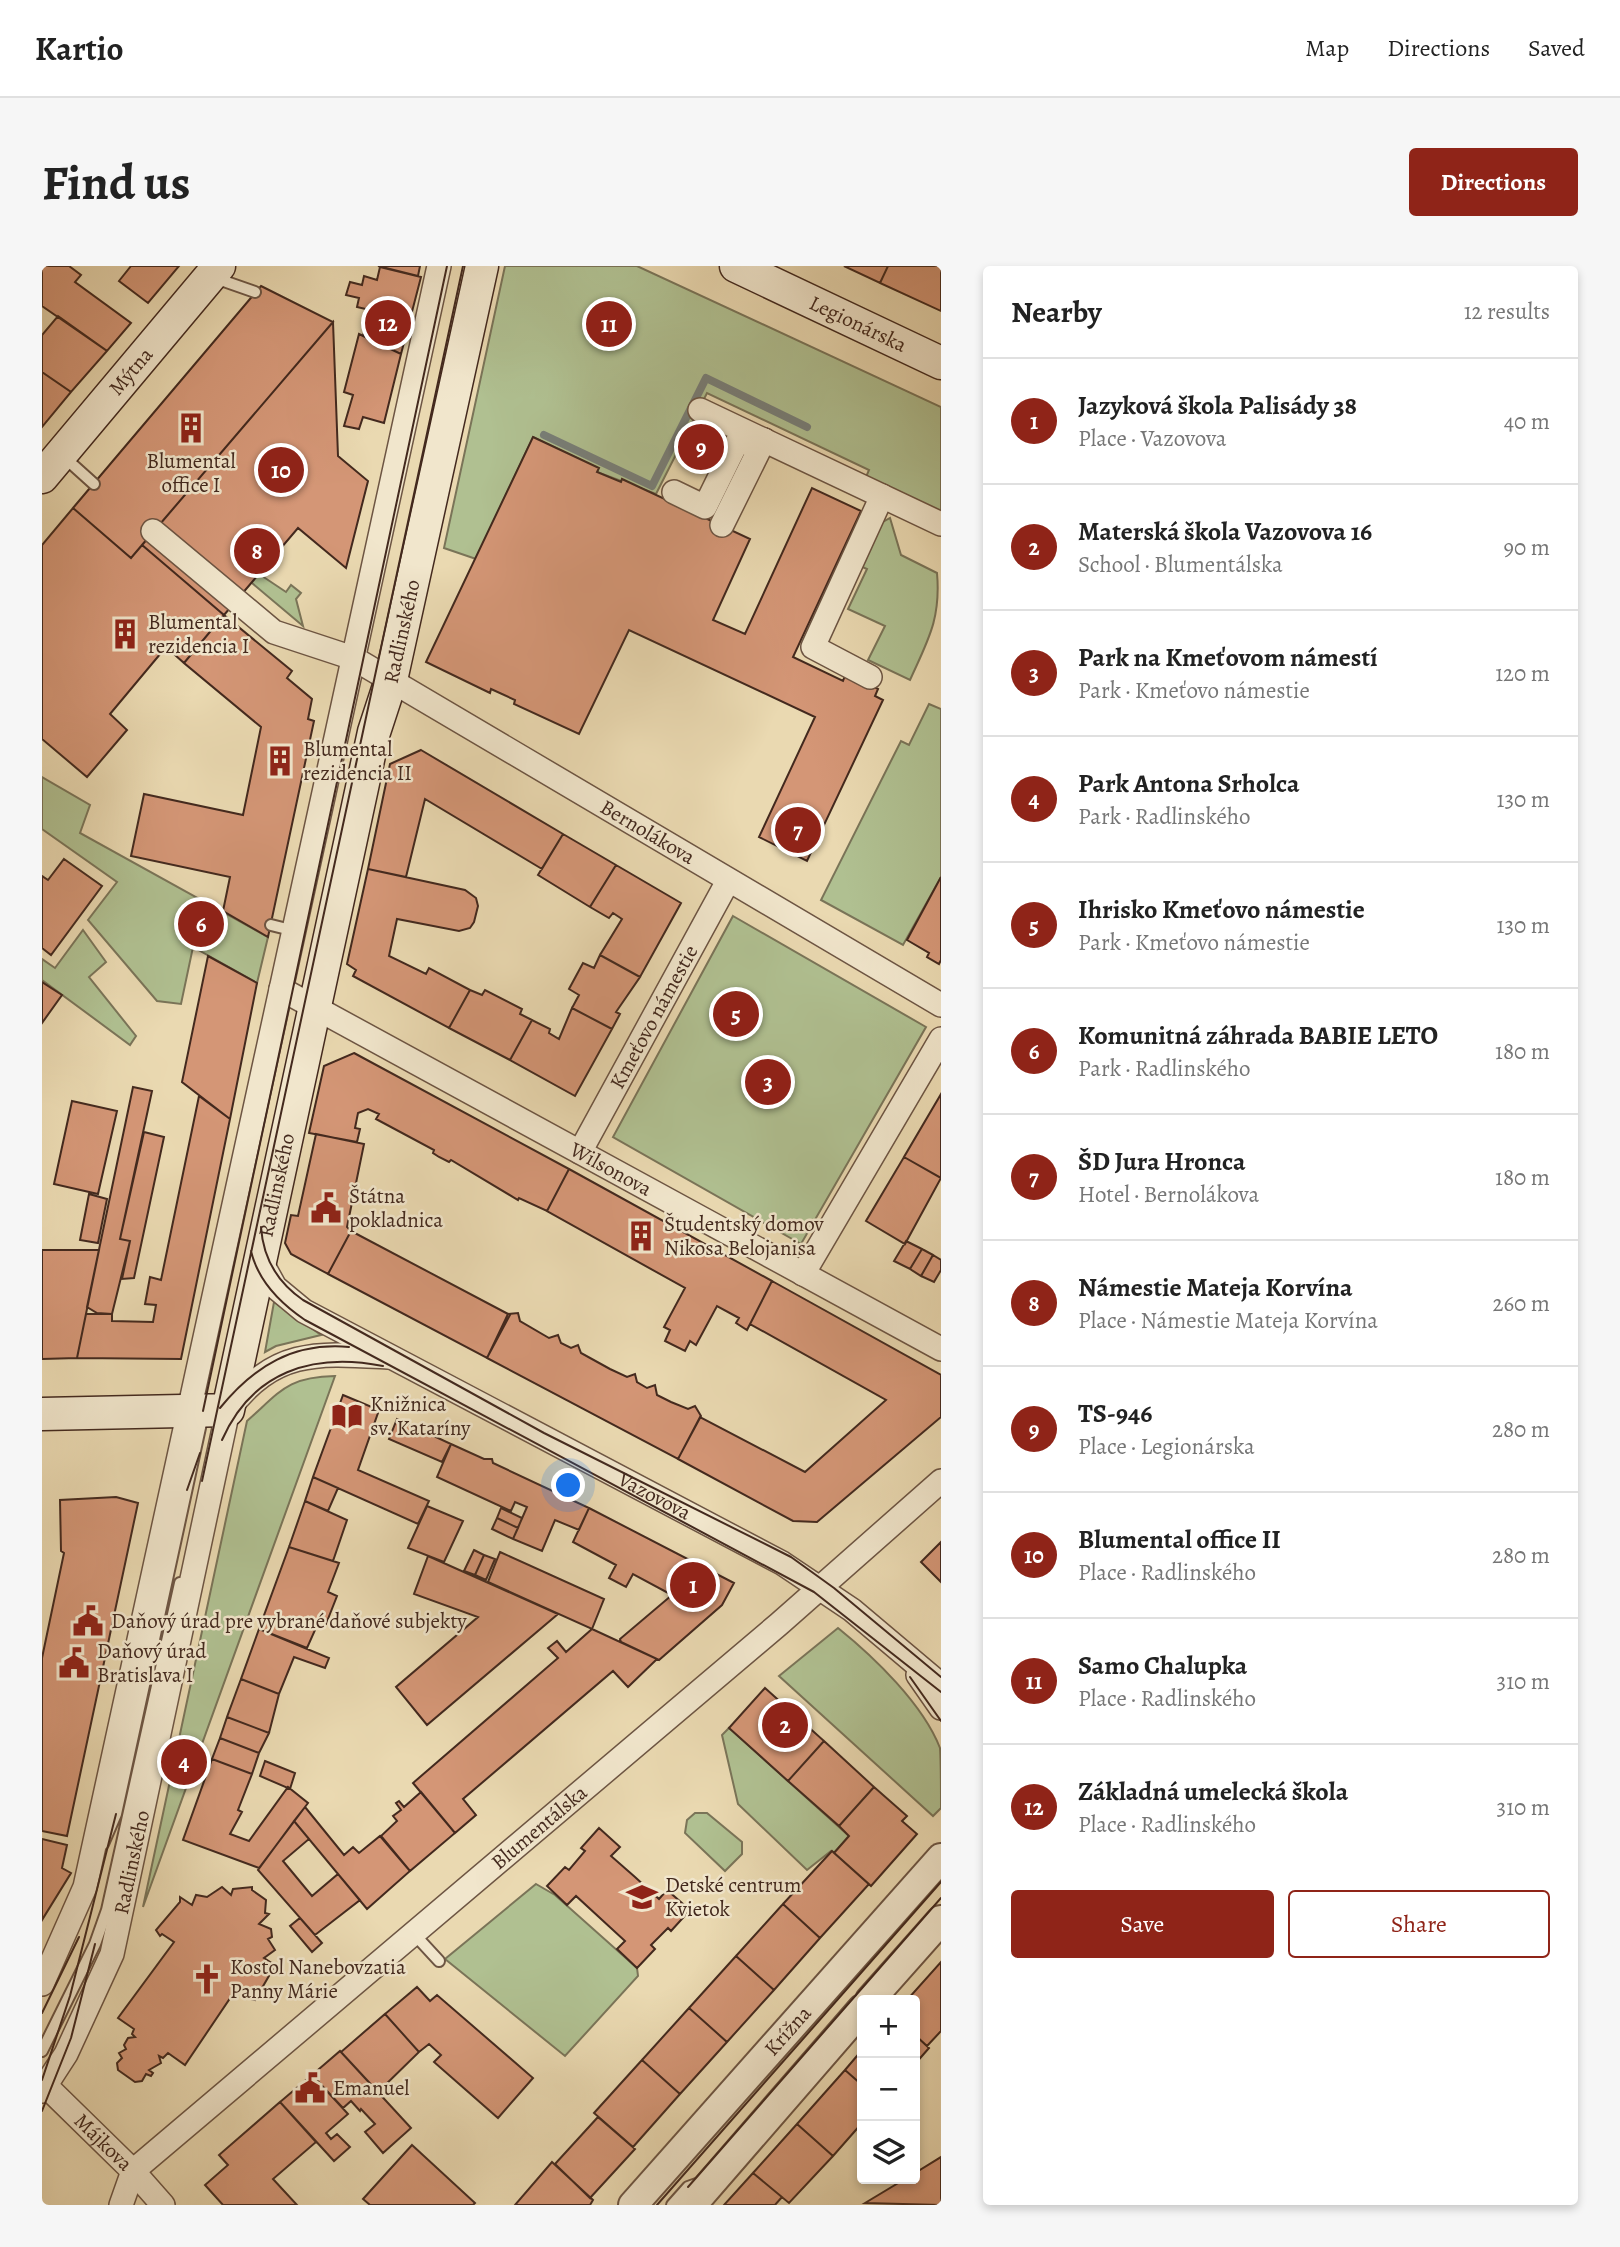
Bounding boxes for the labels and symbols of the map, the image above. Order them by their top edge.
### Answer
street label: Legionárska [805,289,911,359]
pin: 12 [365,297,411,349]
pin: 11 [586,298,632,350]
street label: Mýtna [102,341,159,401]
building icon: Blumental office I [174,411,208,445]
pin: 9 [678,421,724,473]
pin: 10 [258,444,304,496]
place label: Blumental office I [146,447,236,499]
pin: 8 [234,525,280,577]
street label: Radlinského [377,577,427,686]
place label: Blumental rezidencia I [148,608,249,660]
building icon: Blumental rezidencia I [108,617,142,651]
place label: Blumental rezidencia II [303,735,412,787]
building icon: Blumental rezidencia II [263,744,297,778]
street label: Bernolákova [595,793,701,871]
pin: 7 [775,804,821,856]
pin: 6 [178,898,224,950]
street label: Kmeťovo námestie [603,940,704,1094]
pin: 5 [713,988,759,1040]
pin: 3 [745,1056,791,1108]
street label: Radlinského [252,1131,301,1240]
street label: Wilsonova [564,1135,657,1203]
place label: Štátna pokladnica [349,1182,443,1234]
public building icon: Štátna pokladnica [309,1191,343,1225]
place label: Študentský domov Nikosa Belojanisa [664,1210,824,1262]
building icon: Študentský domov Nikosa Belojanisa [624,1219,658,1253]
place label: Knižnica sv. Kataríny [370,1390,471,1442]
library icon: Knižnica sv. Kataríny [330,1399,364,1433]
street label: Vazovova [612,1465,696,1527]
your location [551,1468,585,1502]
pin: 1 [670,1559,716,1611]
public building icon: Daňový úrad pre vybrané daňové subjekty [71,1604,105,1638]
place label: Daňový úrad pre vybrané daňové subjekty [111,1607,467,1635]
place label: Daňový úrad Bratislava I [97,1637,207,1689]
public building icon: Daňový úrad Bratislava I [57,1646,91,1680]
pin: 2 [762,1699,808,1751]
pin: 4 [161,1736,207,1788]
street label: Blumentálska [485,1778,593,1876]
street label: Radlinského [107,1808,156,1917]
place label: Detské centrum Kvietok [665,1871,801,1923]
school or university icon: Detské centrum Kvietok [625,1880,659,1914]
place label: Kostol Nanebovzatia Panny Márie [230,1953,406,2005]
church icon: Kostol Nanebovzatia Panny Márie [190,1962,224,1996]
street label: Krížna [758,2000,818,2062]
public building icon: Emanuel [293,2071,327,2105]
place label: Emanuel [333,2074,409,2102]
street label: Májkova [68,2107,139,2177]

